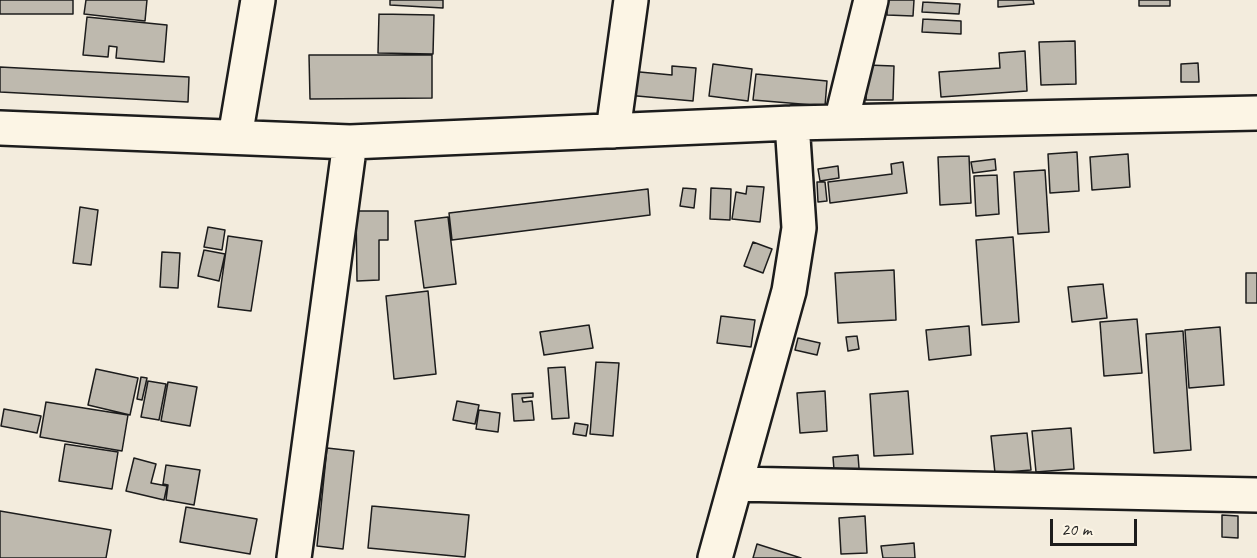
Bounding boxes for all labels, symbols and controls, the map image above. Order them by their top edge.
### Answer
scale bar [1053,507,1140,545]
text: 20 m [1061,518,1092,540]

